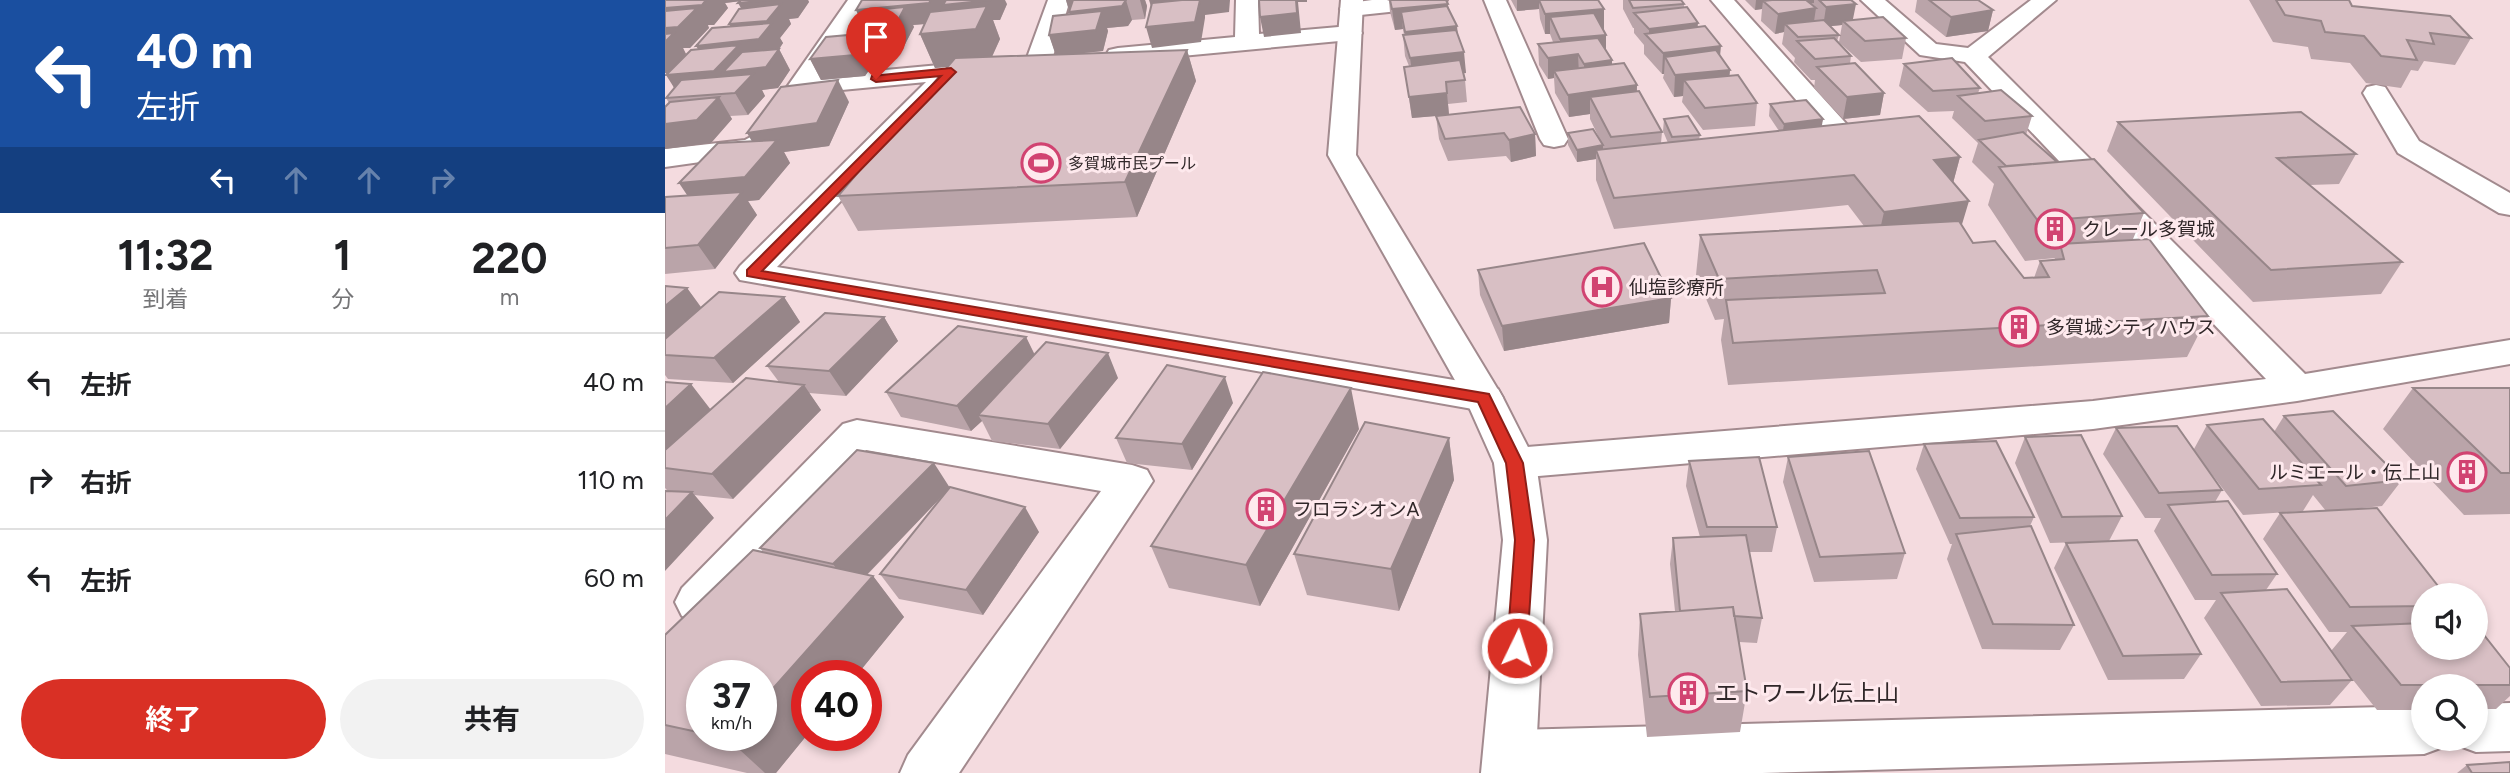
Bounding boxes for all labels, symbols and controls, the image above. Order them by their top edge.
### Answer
pin [846,7,906,79]
icon: arrive [857,18,895,56]
text: 40 m [136,21,253,80]
icon: left [21,28,112,119]
text: 左折 [136,88,200,126]
sports icon: 多賀城市民プール [1020,142,1062,184]
place label: 多賀城市民プール [1068,154,1196,173]
icon: left [204,161,242,199]
icon: ahead [277,161,315,199]
icon: ahead [350,161,388,199]
icon: right [423,161,461,199]
building icon: クレール多賀城 [2034,208,2076,250]
place label: クレール多賀城 [2082,218,2215,241]
text: 11:32 [118,230,213,281]
text: 1 [334,230,351,281]
text: 220 [472,233,547,284]
hospital icon: 仙塩診療所 [1581,266,1623,308]
place label: 仙塩診療所 [1629,276,1724,299]
text: m [500,283,519,311]
text: 到着 [142,285,188,313]
text: 分 [331,285,354,313]
building icon: 多賀城シティハウス [1998,306,2040,348]
place label: 多賀城シティハウス [2046,316,2216,339]
icon: left [21,363,59,401]
text: 40 m [583,366,644,398]
text: 左折 [80,369,132,401]
building icon: ルミエール・伝上山 [2446,451,2488,493]
icon: right [21,461,59,499]
place label: ルミエール・伝上山 [2269,461,2440,484]
text: 110 m [577,464,644,496]
text: 右折 [80,467,132,499]
building icon: フロラシオンA [1245,488,1287,530]
place label: フロラシオンA [1293,498,1420,521]
icon: left [21,559,59,597]
text: 60 m [584,562,644,594]
text: 左折 [80,565,132,597]
map controls [2411,583,2488,751]
button: sound [2411,583,2488,660]
position arrow [1480,611,1554,685]
speed limit sign: 40 [791,660,882,751]
building icon: エトワール伝上山 [1667,672,1709,714]
button: search [2411,674,2488,751]
text: 37 [712,675,751,717]
button: 終了 [21,679,326,759]
button: 共有 [340,679,644,759]
place label: エトワール伝上山 [1715,679,1899,707]
text: km/h [711,712,752,734]

